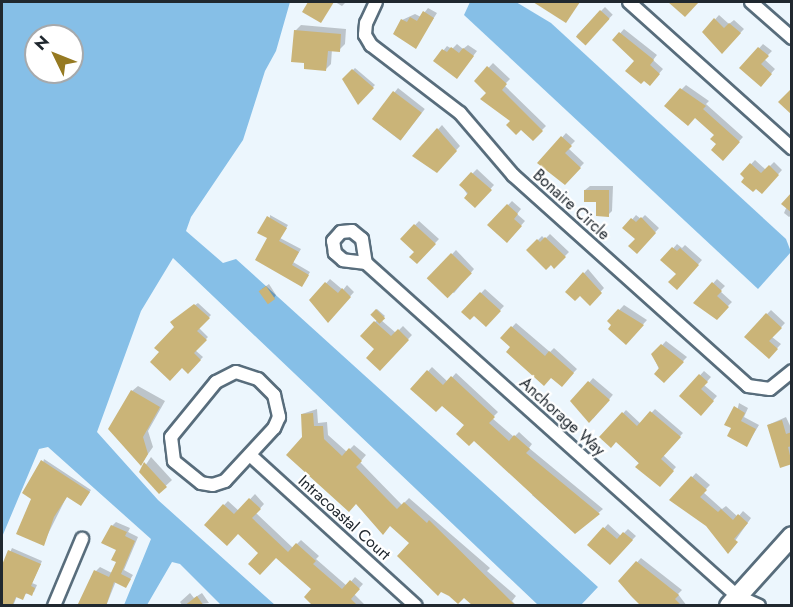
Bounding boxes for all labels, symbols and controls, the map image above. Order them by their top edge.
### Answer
north arrow [24,24,84,84]
text: N [29,30,55,55]
street label: Bonaire Circle [529,166,613,244]
street label: Anchorage Way [515,374,609,460]
street label: Intracoastal Court [294,472,394,564]

